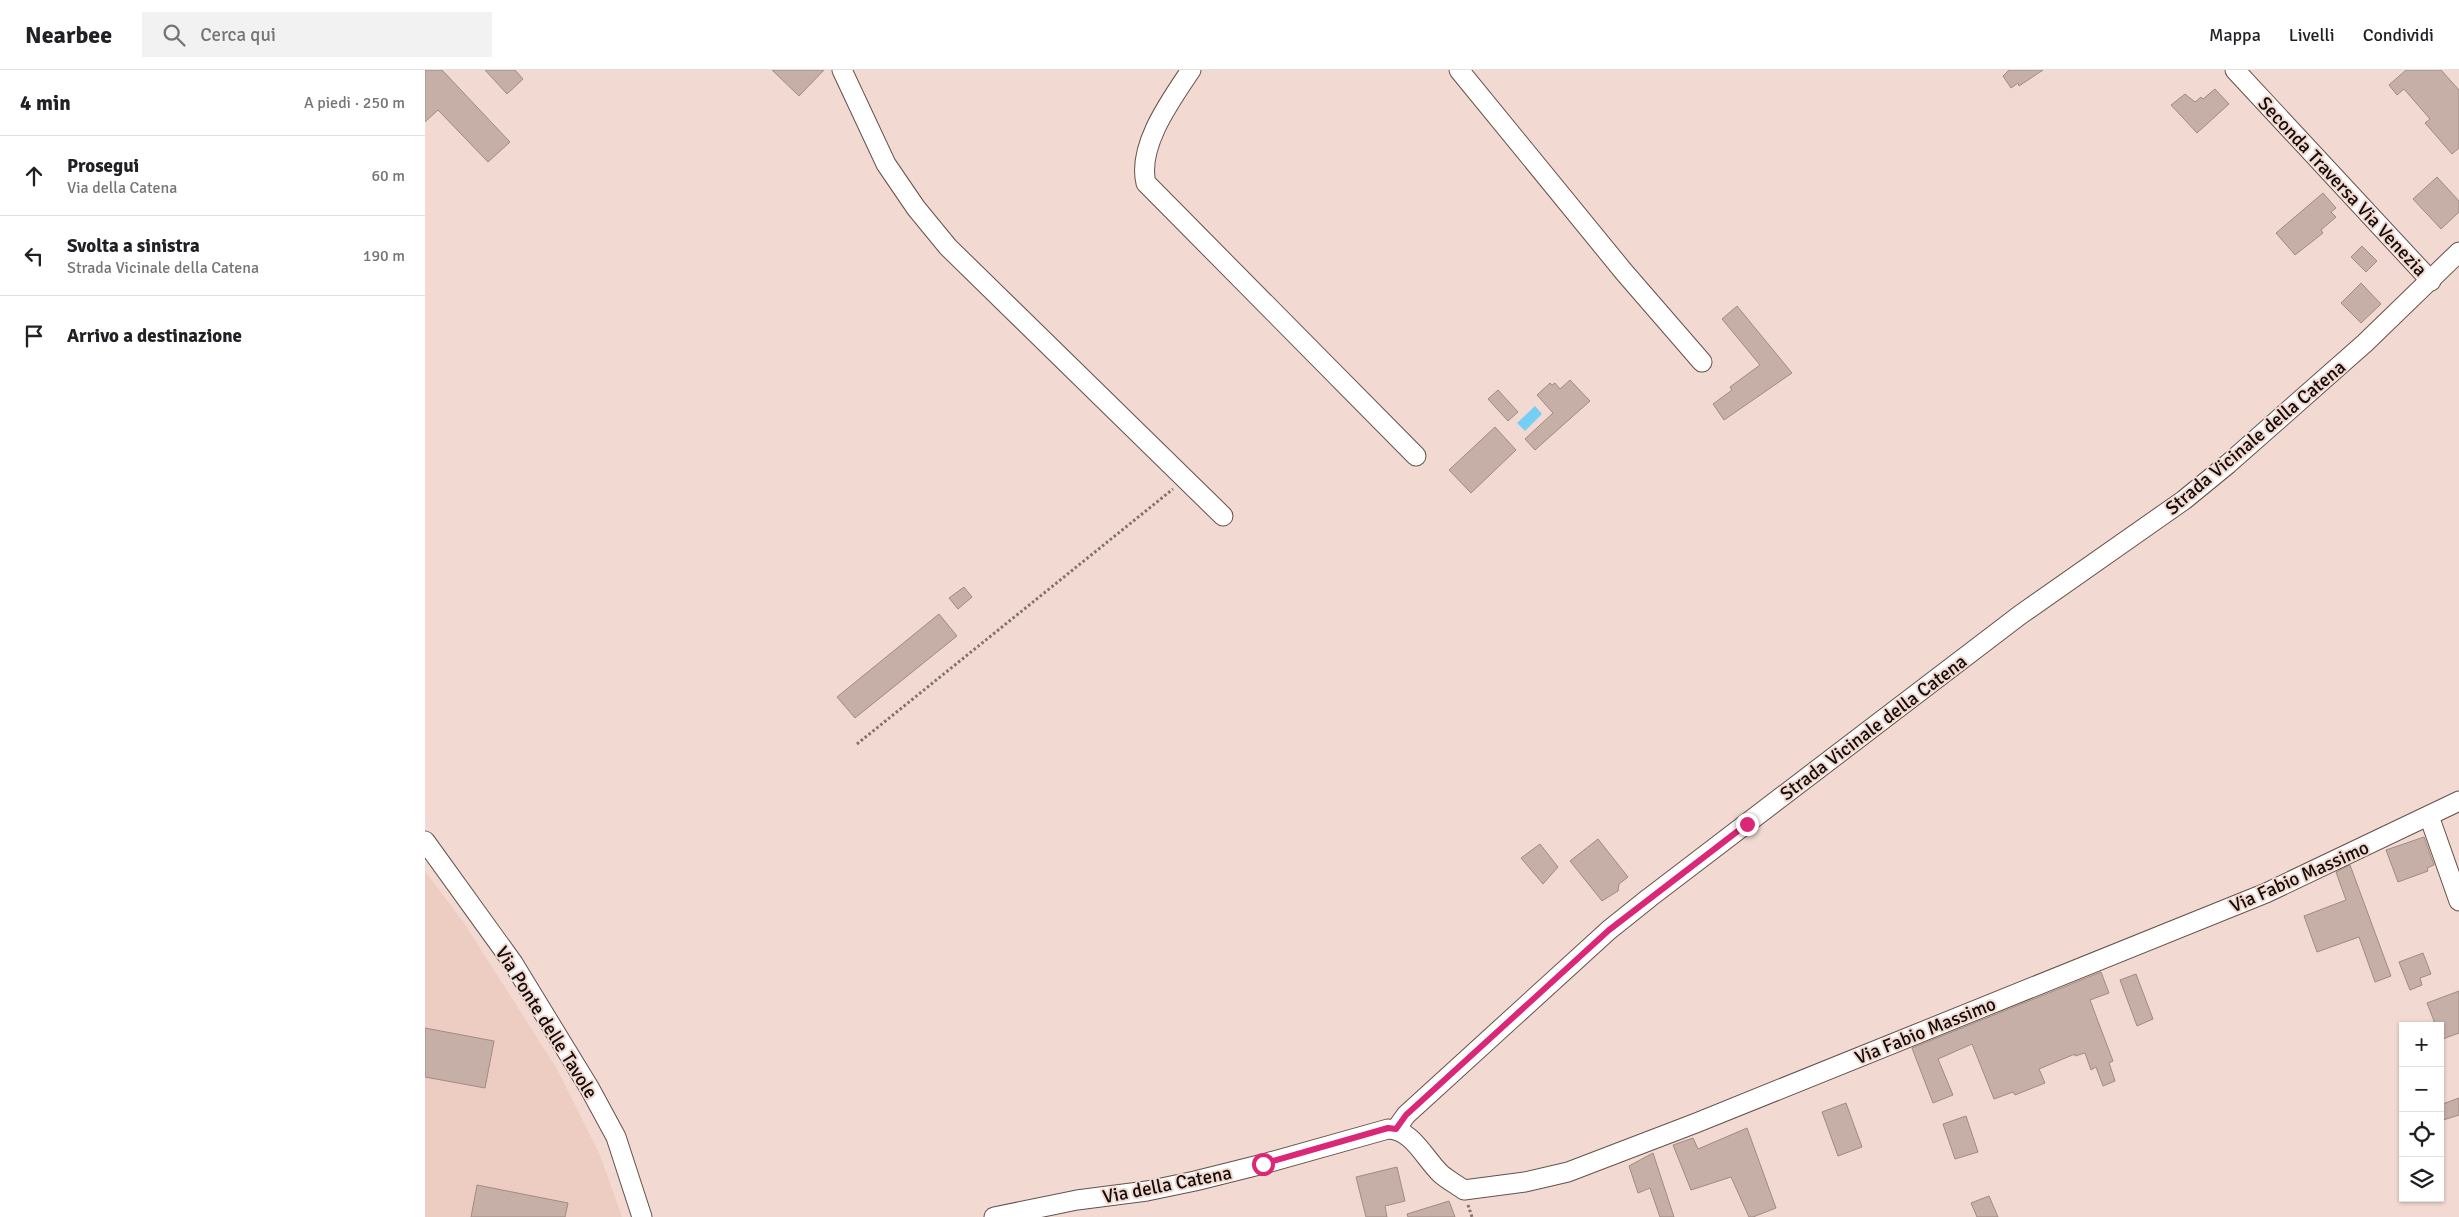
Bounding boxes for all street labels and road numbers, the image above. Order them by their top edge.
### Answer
street label: Seconda Traversa Via Venezia [2253,92,2432,282]
street label: Strada Vicinale della Catena [2161,355,2351,520]
street label: Strada Vicinale della Catena [1775,650,1972,806]
street label: Via Fabio Massimo [2226,835,2373,918]
street label: Via Ponte delle Tavole [490,942,603,1103]
street label: Via Fabio Massimo [1851,992,1999,1070]
street label: Via della Catena [1101,1161,1234,1209]

